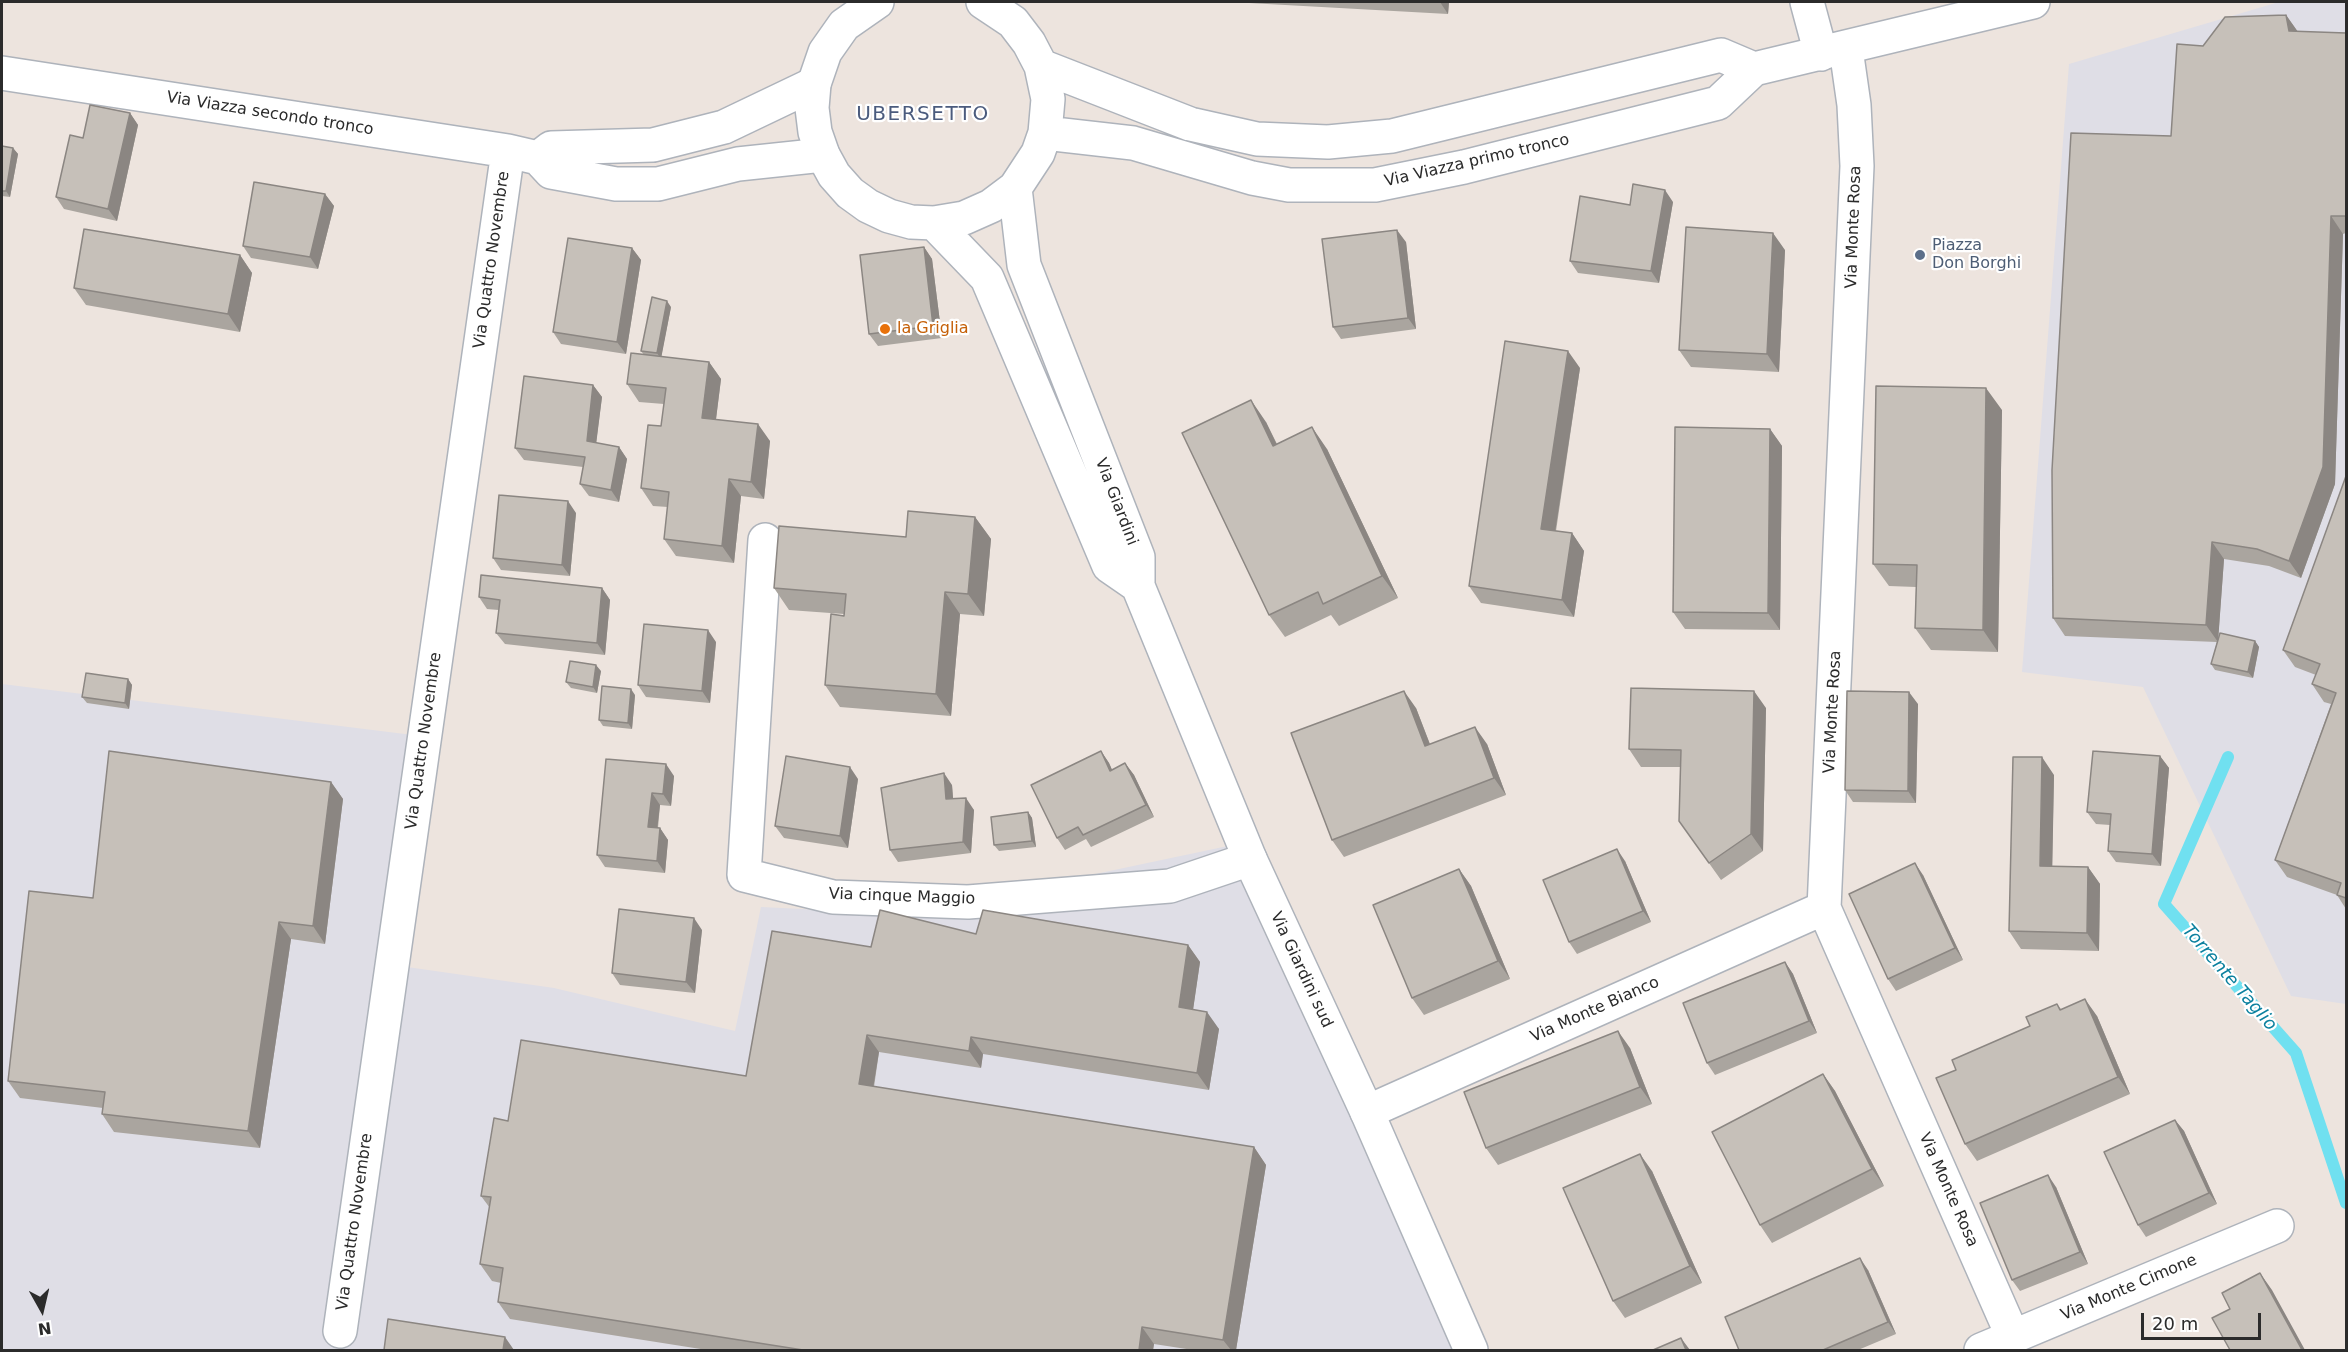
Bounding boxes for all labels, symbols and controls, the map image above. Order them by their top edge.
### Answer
street label: Via Viazza secondo tronco [165,88,375,140]
district label: UBERSETTO [856,103,990,127]
street label: Via Viazza primo tronco [1383,130,1571,192]
street label: Via Monte Rosa [1842,165,1866,289]
street label: Via Quattro Novembre [470,170,514,350]
place label: Piazza Don Borghi [1932,236,2021,274]
marker: Piazza Don Borghi [1913,248,1927,262]
place label: la Griglia [897,319,969,339]
marker: la Griglia [878,322,892,336]
street label: Via Giardini [1091,456,1141,548]
street label: Via Monte Rosa [1820,650,1846,774]
street label: Via Quattro Novembre [402,651,446,831]
street label: Via cinque Maggio [828,885,976,909]
street label: Via Giardini sud [1266,909,1336,1031]
water label: Torrente Taglio [2177,921,2281,1035]
street label: Via Monte Bianco [1528,973,1662,1047]
street label: Via Monte Rosa [1914,1130,1982,1250]
street label: Via Quattro Novembre [333,1132,377,1312]
street label: Via Monte Cimone [2058,1251,2200,1325]
north arrow [12,1280,72,1340]
scale bar [2144,1301,2264,1339]
text: 20 m [2152,1313,2198,1334]
text: N [37,1318,53,1339]

